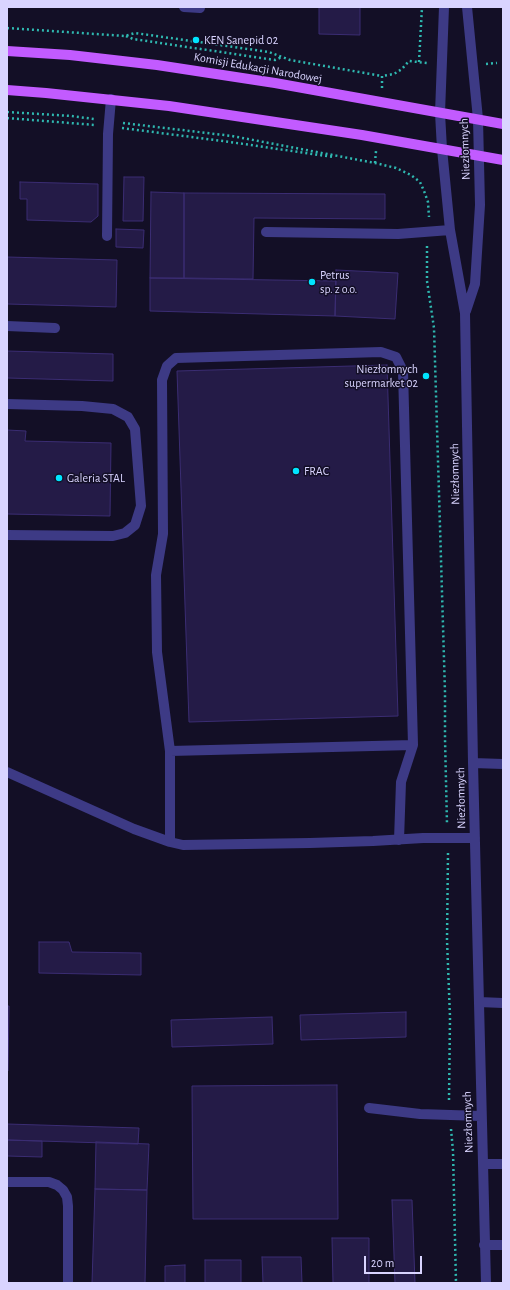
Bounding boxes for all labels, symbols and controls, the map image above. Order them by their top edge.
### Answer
place label: KEN Sanepid 02 [204,33,278,47]
marker: KEN Sanepid 02 [191,35,201,45]
street label: Komisji Edukacji Narodowej [193,50,323,86]
street label: Niezłomnych [457,118,473,180]
place label: Petrus sp. z o.o. [320,268,357,296]
marker: Petrus sp. z o.o. [307,277,317,287]
place label: Niezłomnych supermarket 02 [345,362,418,390]
marker: Niezłomnych supermarket 02 [421,371,431,381]
street label: Niezłomnych [447,443,463,505]
place label: FRAC [304,464,329,478]
marker: FRAC [291,466,301,476]
place label: Galeria STAL [67,471,125,485]
marker: Galeria STAL [54,473,64,483]
street label: Niezłomnych [453,767,469,829]
street label: Niezłomnych [460,1091,476,1153]
scale bar [366,1248,424,1274]
text: 20 m [371,1257,394,1269]

